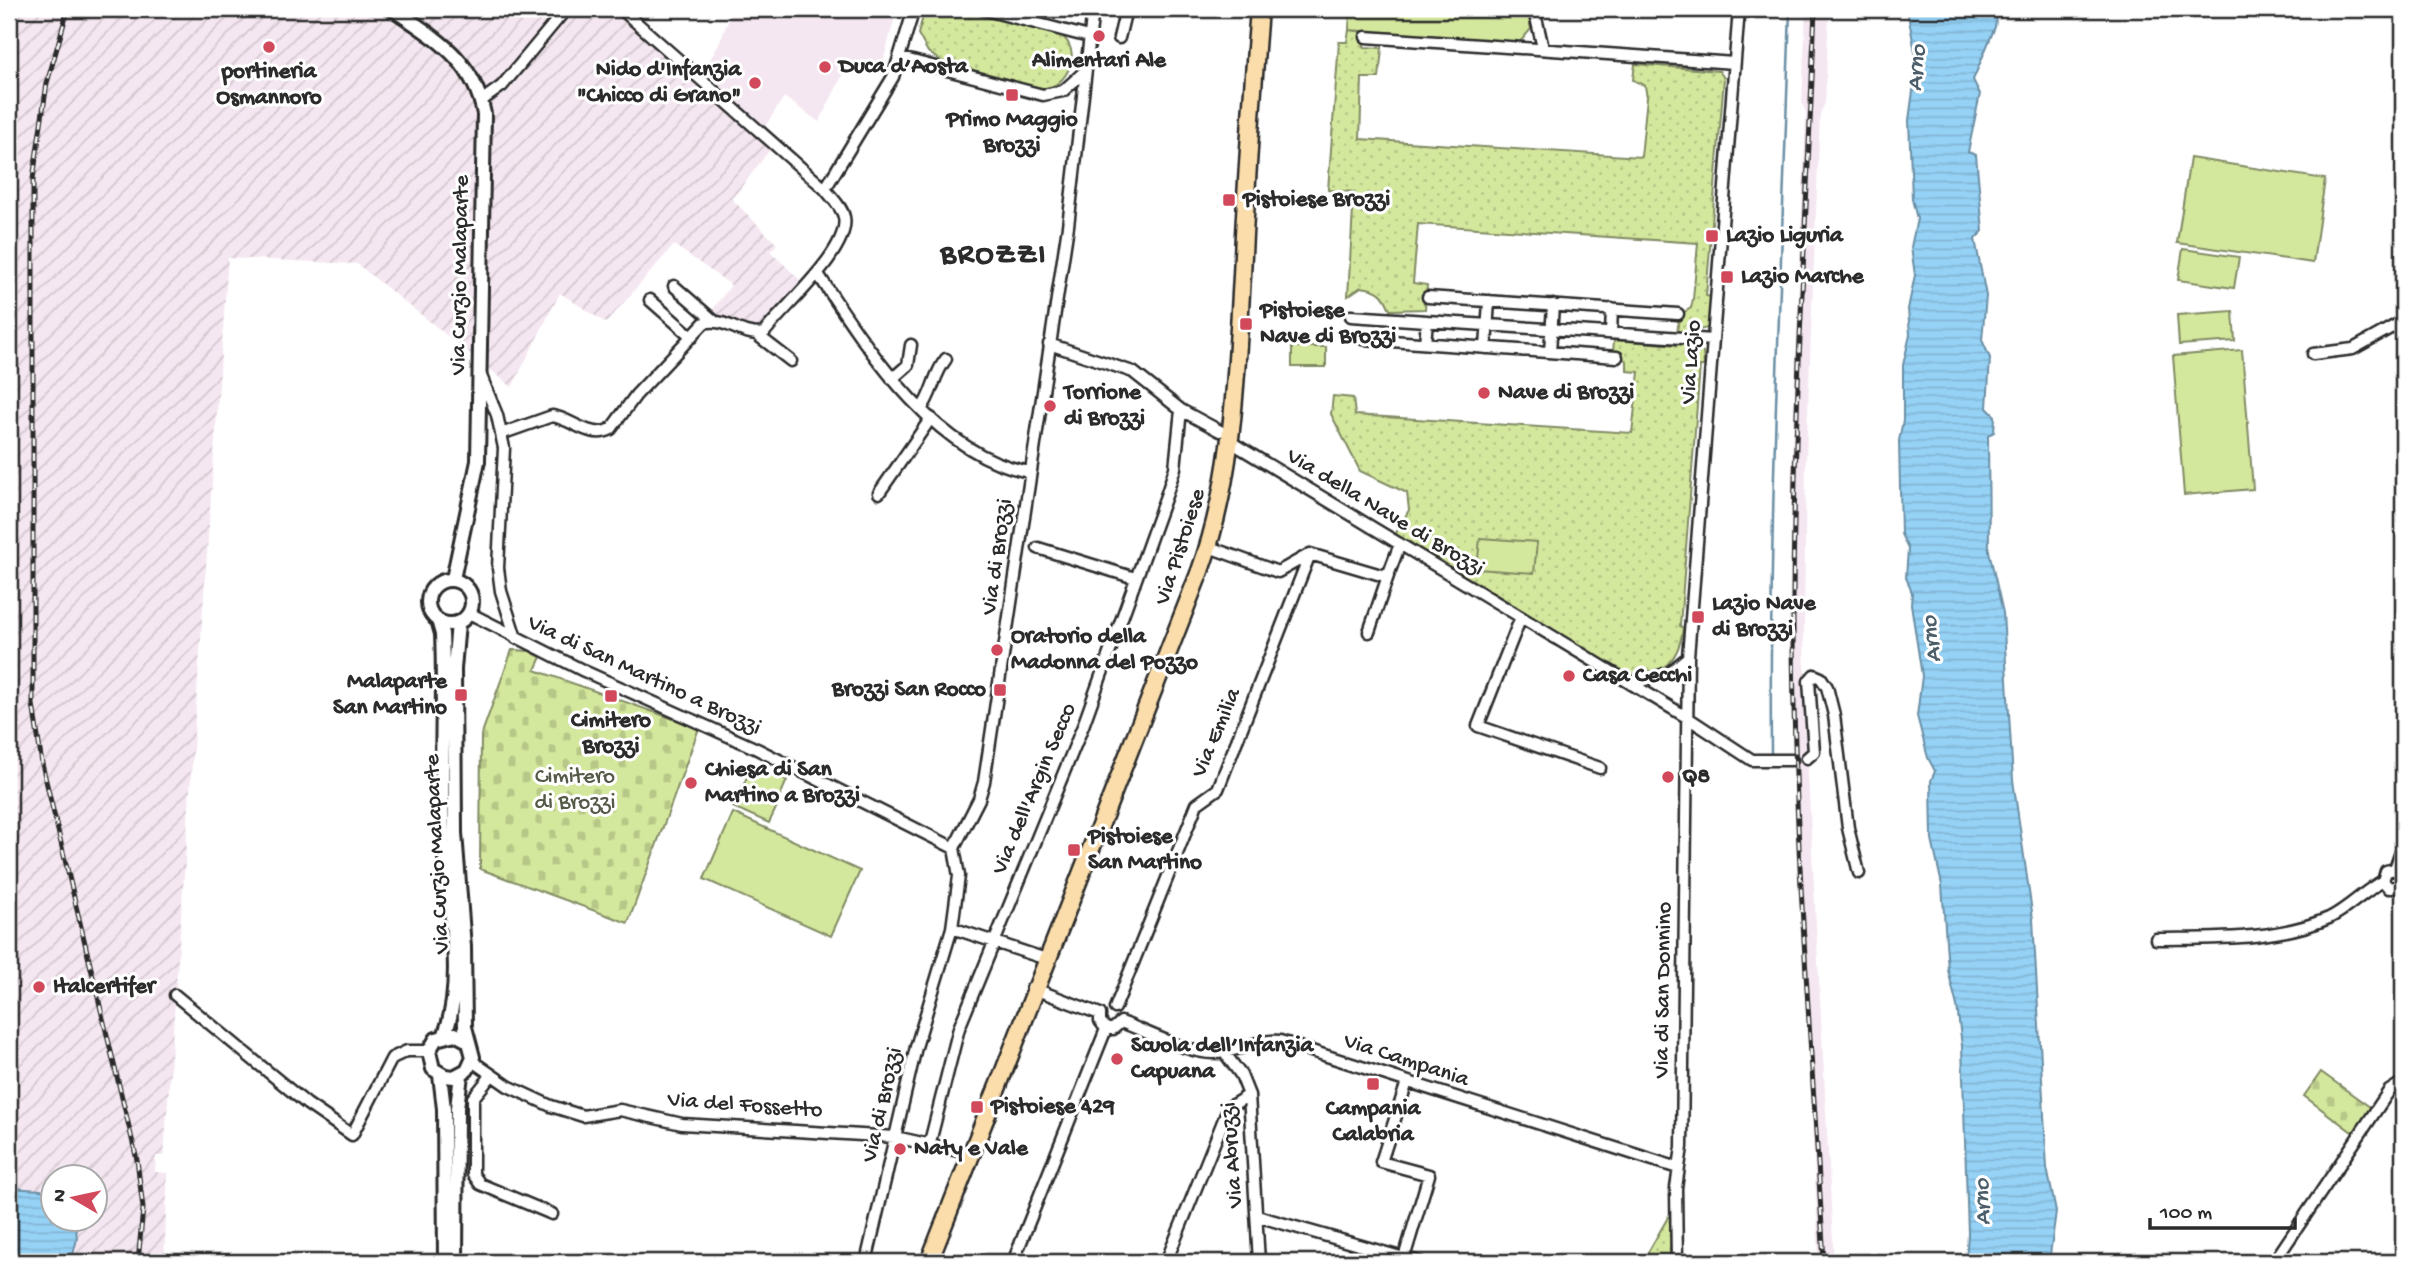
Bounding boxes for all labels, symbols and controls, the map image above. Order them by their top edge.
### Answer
marker: Alimentari Ale [1091,28,1107,44]
marker: portineria Osmannoro [261,39,277,55]
water label: Arno [1902,42,1935,92]
place label: Alimentari Ale [1031,48,1167,75]
place label: Duca d’Aosta [837,54,969,81]
place label: Nido d'Infanzia "Chicco di Grano" [577,57,742,110]
place label: portineria Osmannoro [216,59,322,112]
marker: Duca d’Aosta [817,59,833,75]
marker: Nido d'Infanzia "Chicco di Grano" [747,75,763,91]
marker: Primo Maggio Brozzi [1004,87,1020,103]
place label: Primo Maggio Brozzi [944,107,1078,160]
street label: Via Curzio Malaparte [446,174,476,376]
place label: Pistoiese Brozzi [1241,187,1390,214]
marker: Pistoiese Brozzi [1221,192,1237,208]
place label: Lazio Liguria [1726,223,1844,250]
marker: Lazio Liguria [1704,228,1720,244]
district label: BROZZI [939,239,1048,274]
place label: Lazio Marche [1741,264,1865,291]
marker: Lazio Marche [1719,269,1735,285]
place label: Pistoiese Nave di Brozzi [1258,298,1396,351]
marker: Pistoiese Nave di Brozzi [1238,316,1254,332]
street label: Via Lazio [1676,319,1708,406]
place label: Torrione di Brozzi [1062,380,1145,433]
place label: Nave di Brozzi [1498,380,1634,407]
marker: Nave di Brozzi [1476,385,1492,401]
marker: Torrione di Brozzi [1042,398,1058,414]
street label: Via della Nave di Brozzi [1280,443,1489,583]
street label: Via Pistoiese [1149,484,1213,610]
street label: Via di Brozzi [976,497,1020,618]
place label: Lazio Nave di Brozzi [1712,591,1817,644]
marker: Lazio Nave di Brozzi [1690,609,1706,625]
street label: Via di San Martino a Brozzi [522,610,765,742]
water label: Arno [1916,613,1950,664]
place label: Oratorio della Madonna del Pozzo [1011,624,1198,677]
marker: Oratorio della Madonna del Pozzo [989,642,1005,658]
place label: Casa Cecchi [1583,663,1692,690]
marker: Casa Cecchi [1561,668,1577,684]
place label: Malaparte San Martino [333,669,448,722]
place label: Brozzi San Rocco [831,677,986,704]
marker: Brozzi San Rocco [992,682,1008,698]
street label: Via Emilia [1186,683,1248,783]
marker: Malaparte San Martino [453,687,469,703]
marker: Cimitero Brozzi [603,688,619,704]
street label: Via dell'Argin Secco [986,699,1083,880]
place label: Cimitero Brozzi [571,708,651,761]
street label: Via Curzio Malaparte [419,752,457,956]
place label: Chiesa di San Martino a Brozzi [705,757,860,810]
park label: Cimitero di Brozzi [534,764,616,817]
place label: Q8 [1682,764,1710,791]
marker: Q8 [1660,769,1676,785]
marker: Chiesa di San Martino a Brozzi [683,775,699,791]
place label: Pistoiese San Martino [1086,824,1202,877]
marker: Pistoiese San Martino [1066,842,1082,858]
street label: Via di San Donnino [1649,902,1679,1079]
place label: Italcertifer [53,974,158,1001]
marker: Italcertifer [31,979,47,995]
street label: Via Campania [1339,1028,1473,1094]
place label: Scuola dell’Infanzia Capuana [1131,1033,1315,1086]
street label: Via di Brozzi [856,1045,909,1166]
marker: Scuola dell’Infanzia Capuana [1109,1051,1125,1067]
marker: Campania Calabria [1365,1076,1381,1092]
street label: Via del Fossetto [666,1087,823,1125]
place label: Pistoiese 429 [989,1094,1115,1121]
place label: Campania Calabria [1326,1096,1421,1149]
marker: Pistoiese 429 [969,1099,985,1115]
street label: Via Abruzzi [1216,1101,1250,1210]
place label: Naty e Vale [914,1136,1029,1163]
marker: Naty e Vale [892,1141,908,1157]
north arrow [38,1162,108,1232]
water label: Arno [1969,1177,1999,1226]
scale bar [2150,1187,2295,1231]
text: N [48,1188,73,1204]
text: 100 m [2159,1202,2212,1227]

